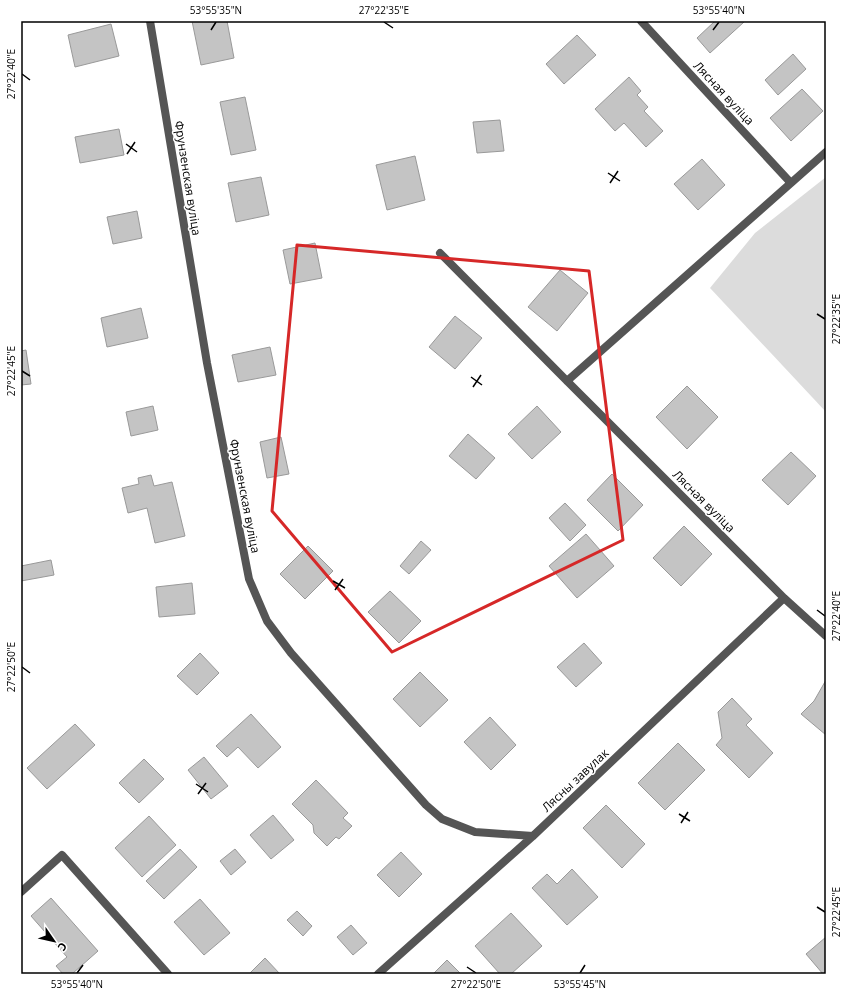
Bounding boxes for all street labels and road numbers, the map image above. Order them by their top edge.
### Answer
street label: Лясная вуліца [690,57,758,129]
street label: Фрунзенская вуліца [171,119,205,237]
street label: Фрунзенская вуліца [226,437,264,555]
street label: Лясная вуліца [669,466,739,536]
street label: Лясны завулак [538,744,613,815]

